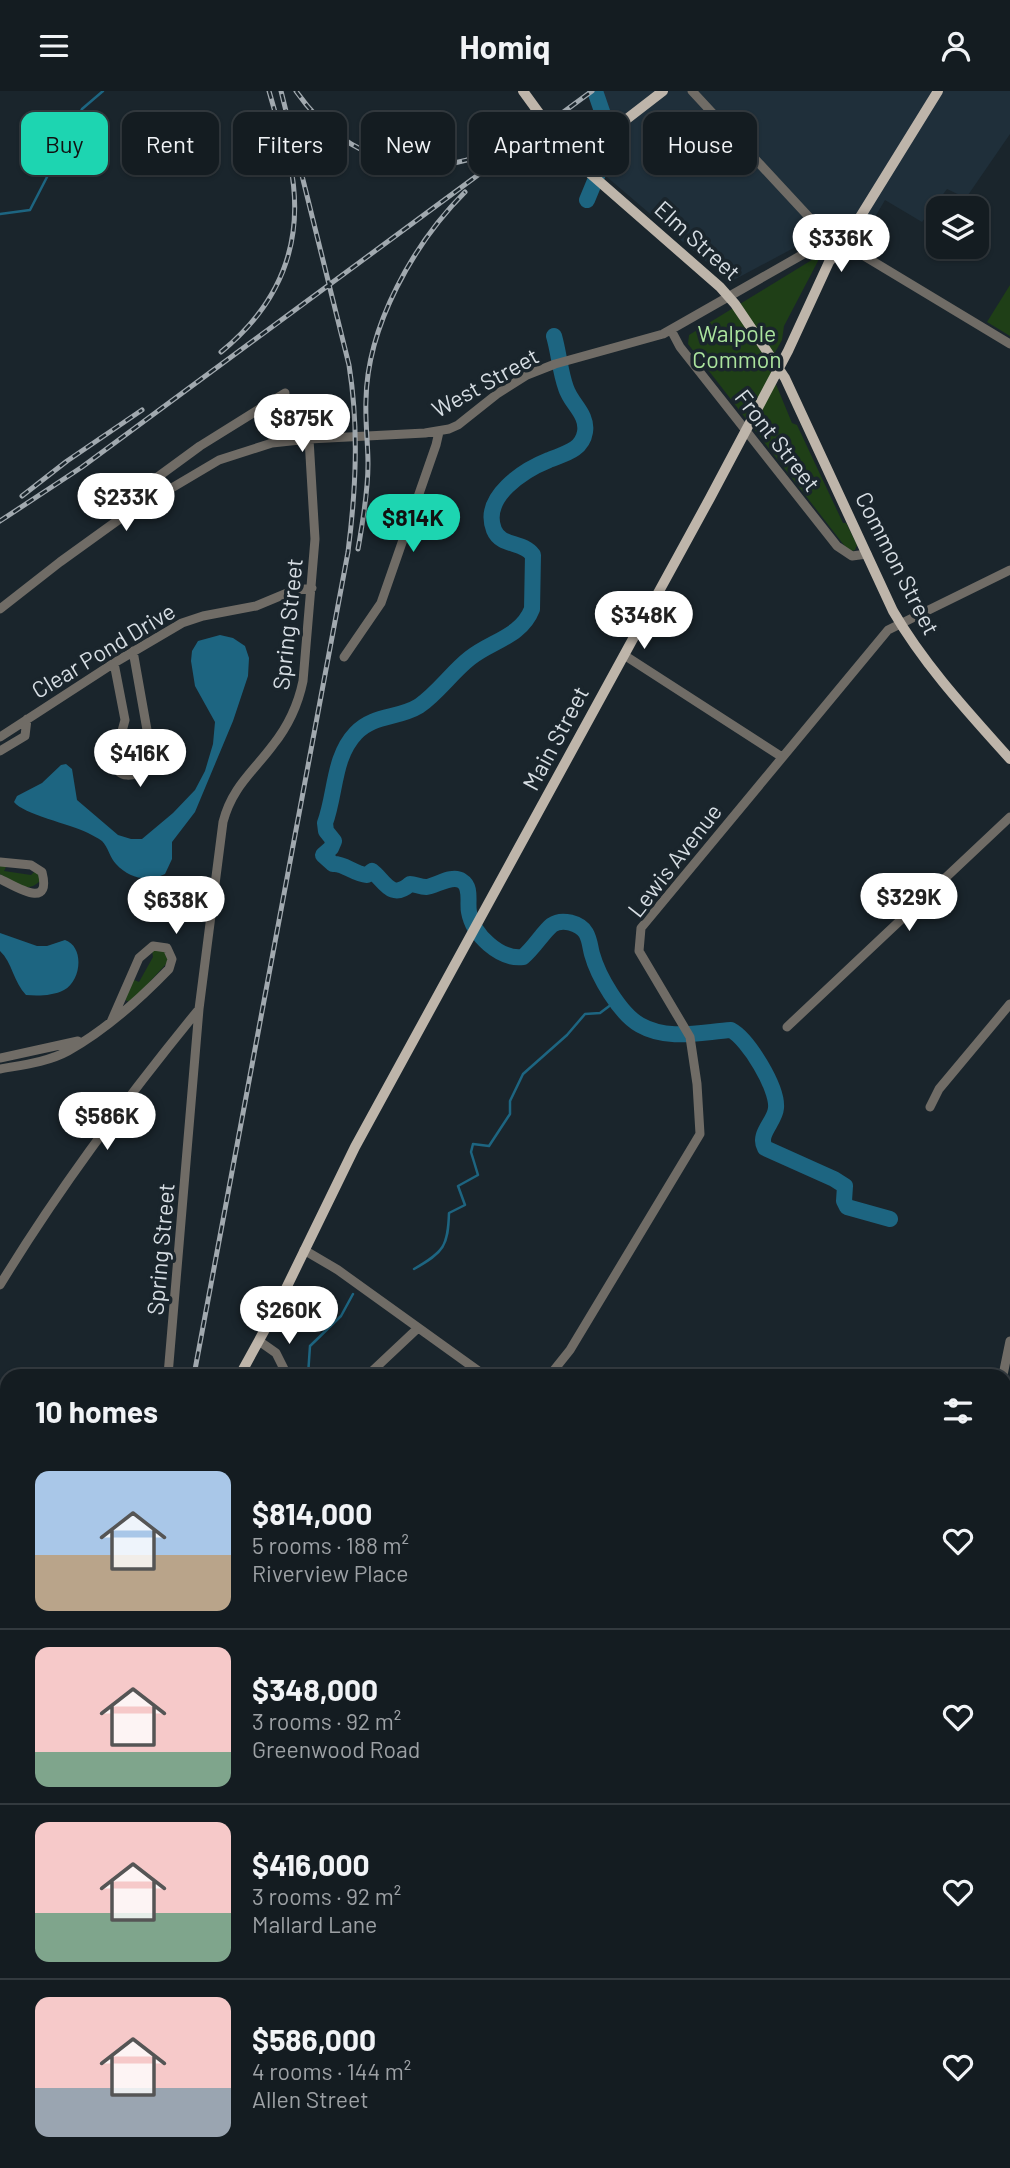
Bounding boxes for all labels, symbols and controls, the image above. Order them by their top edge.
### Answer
icon: menu [35,27,73,65]
text: Homiq [460,27,550,65]
icon: person [937,27,975,65]
chip: Buy [21,112,108,175]
chip: Rent [122,112,219,175]
chip: Filters [233,112,347,175]
chip: New [361,112,455,175]
chip: Apartment [469,112,629,175]
chip: House [643,112,757,175]
street label: Elm Street [649,194,747,286]
map controls [926,196,989,259]
button: layers [926,196,989,259]
pin: $336K [792,215,890,274]
text: $336K [809,223,873,251]
park label: Walpole Common [692,319,782,373]
street label: West Street [427,341,543,423]
street label: Front Street [729,383,827,497]
pin: $875K [253,395,351,454]
text: $875K [270,403,334,431]
pin: $233K [77,473,175,533]
text: $233K [94,482,158,510]
street label: Common Street [850,487,946,639]
pin: $814K [364,495,462,554]
text: $814K [382,503,444,531]
street label: Spring Street [266,557,308,691]
pin: $348K [595,591,693,651]
street label: Clear Pond Drive [26,596,180,704]
text: $348K [611,600,677,628]
street label: Main Street [516,681,594,795]
pin: $416K [91,729,189,789]
text: $416K [110,738,170,766]
street label: Lewis Avenue [621,798,727,922]
pin: $329K [860,873,958,933]
pin: $638K [127,877,225,936]
text: $329K [876,882,942,910]
text: $638K [144,885,208,913]
pin: $586K [58,1093,156,1152]
text: $586K [75,1101,139,1129]
street label: Spring Street [140,1182,180,1316]
pin: $260K [240,1287,338,1346]
text: $260K [256,1295,322,1323]
icon: filters [939,1392,977,1430]
text: 10 homes [35,1393,158,1429]
text: $814,000 [252,1495,372,1531]
icon: home [91,1499,175,1583]
icon: heart [939,1522,977,1560]
text: 5 rooms · 188 m² [252,1531,409,1559]
text: Riverview Place [252,1559,409,1587]
text: $348,000 [252,1671,378,1707]
icon: home [91,1675,175,1759]
icon: heart [939,1698,977,1736]
text: 3 rooms · 92 m² [252,1707,401,1735]
text: Greenwood Road [252,1735,420,1763]
text: $416,000 [252,1846,370,1882]
icon: home [91,1850,175,1934]
icon: heart [939,1873,977,1911]
text: 3 rooms · 92 m² [252,1882,401,1910]
text: Mallard Lane [252,1910,377,1938]
text: $586,000 [252,2021,376,2057]
icon: home [91,2025,175,2109]
icon: heart [939,2048,977,2086]
text: 4 rooms · 144 m² [252,2057,411,2085]
text: Allen Street [252,2085,369,2113]

